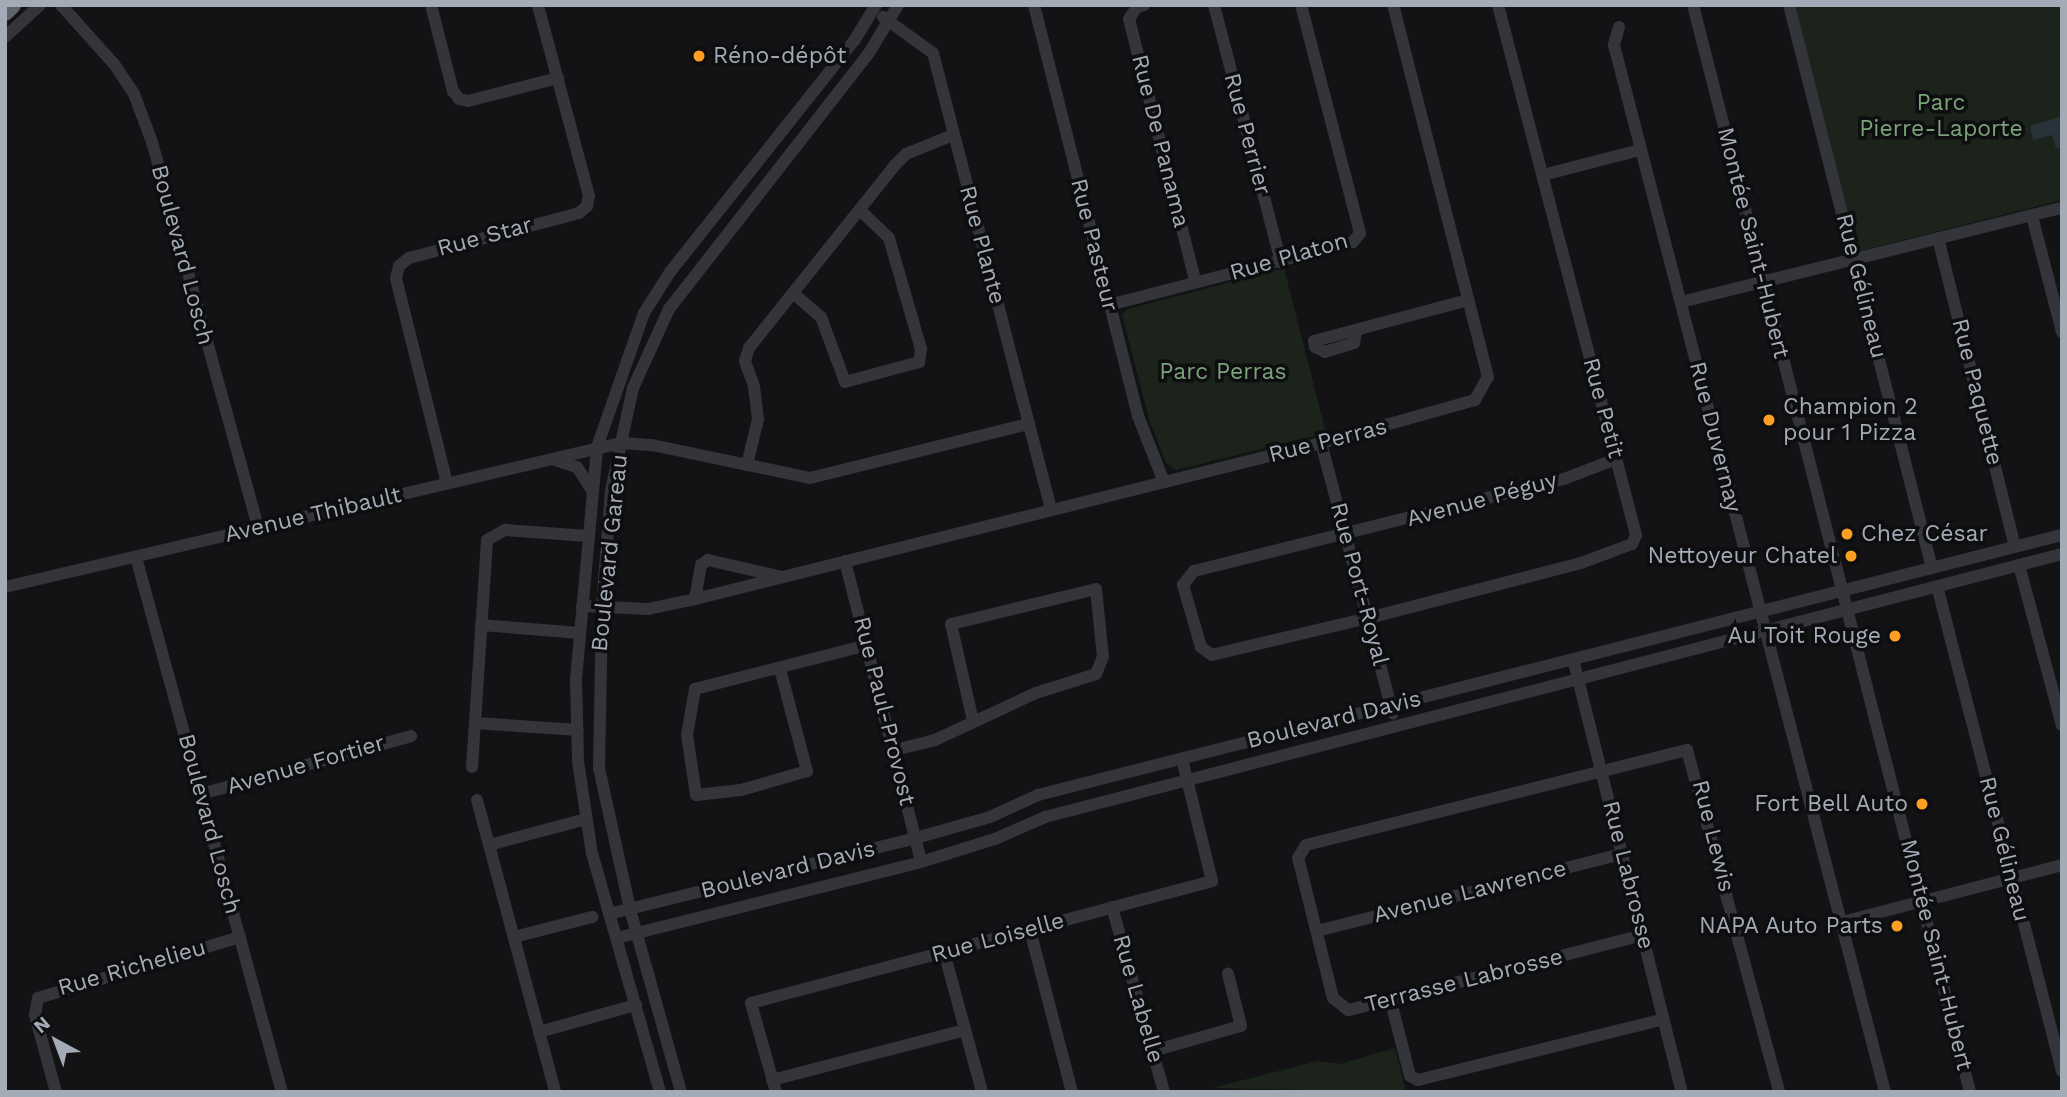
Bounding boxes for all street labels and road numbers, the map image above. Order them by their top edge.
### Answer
street label: Rue De Panama [1125,52,1195,230]
street label: Rue Perrier [1217,70,1277,198]
street label: Montée Saint-Hubert [1711,125,1795,361]
street label: Boulevard Losch [145,162,219,348]
street label: Rue Pasteur [1064,176,1124,314]
street label: Rue Plante [953,183,1011,307]
street label: Rue Star [435,211,535,263]
street label: Rue Gélineau [1830,211,1892,361]
street label: Rue Platon [1227,227,1351,287]
street label: Rue Paquette [1945,316,2009,468]
street label: Rue Petit [1576,355,1630,461]
street label: Rue Duvernay [1683,359,1747,515]
street label: Rue Perras [1266,413,1390,469]
street label: Boulevard Gareau [586,453,634,653]
street label: Avenue Péguy [1404,467,1560,533]
street label: Avenue Thibault [222,481,404,549]
street label: Rue Port-Royal [1324,499,1394,669]
street label: Rue Paul-Provost [847,614,921,808]
street label: Boulevard Davis [1244,685,1424,755]
street label: Avenue Fortier [224,729,388,801]
street label: Boulevard Losch [172,731,246,917]
street label: Rue Gélineau [1973,774,2035,924]
street label: Rue Lewis [1686,777,1740,895]
street label: Rue Labrosse [1596,798,1660,952]
street label: Boulevard Davis [698,835,878,905]
street label: Montée Saint-Hubert [1894,837,1978,1073]
street label: Avenue Lawrence [1371,855,1569,929]
street label: Rue Loiselle [929,907,1067,969]
street label: Rue Labelle [1107,932,1169,1066]
street label: Rue Richelieu [55,934,209,1002]
street label: Terrasse Labrosse [1362,943,1566,1019]

